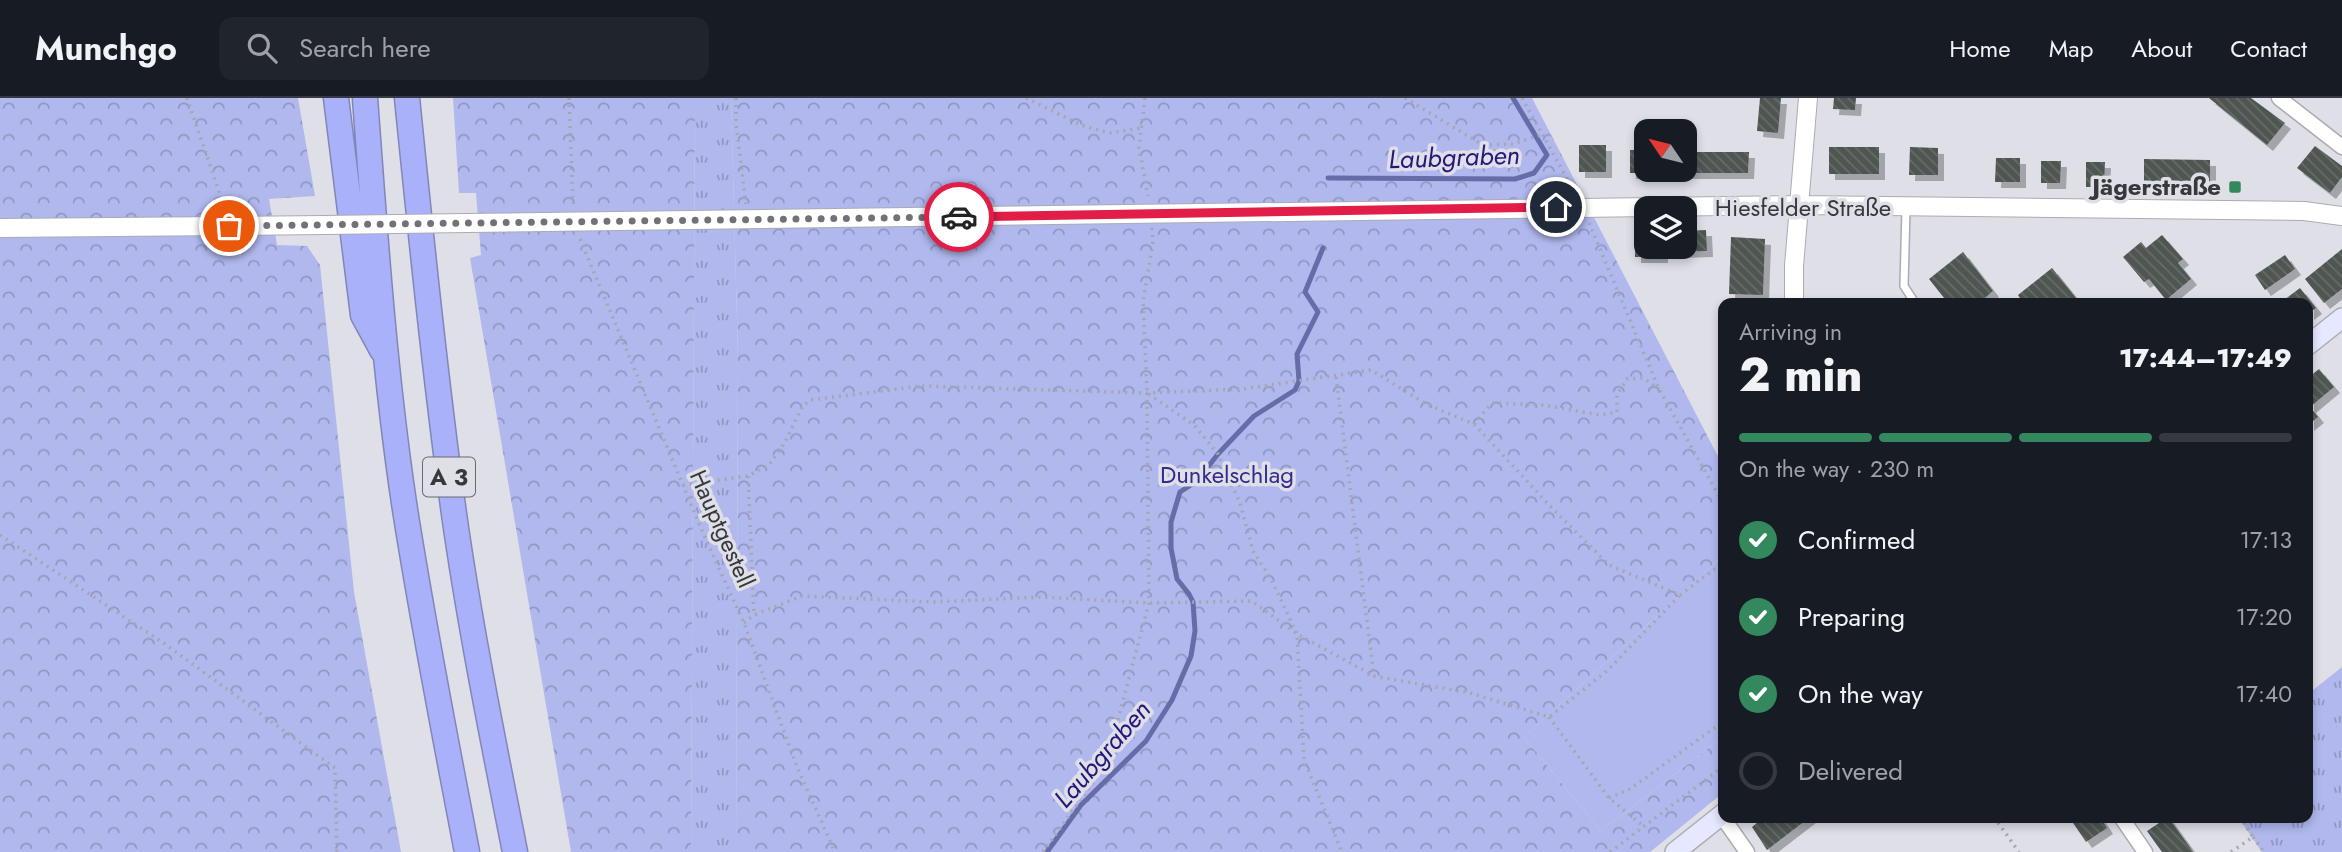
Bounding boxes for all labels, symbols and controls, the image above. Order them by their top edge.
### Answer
search box [219,17,709,80]
text: Munchgo [35,25,177,72]
icon: search [243,29,281,67]
text: Search here [299,29,431,67]
text: Home [1949,31,2011,66]
text: Map [2049,31,2093,66]
text: About [2131,31,2192,66]
text: Contact [2230,31,2307,66]
north arrow [1634,119,1698,182]
map controls [1634,119,1697,259]
water label: Laubgraben [1388,136,1520,178]
place label: Jägerstraße [2088,169,2221,204]
pin [1526,177,1586,237]
marker: Jägerstraße [2227,179,2243,195]
courier [924,182,994,252]
icon: home [1537,188,1575,226]
street label: Hiesfelder Straße [1715,190,1891,225]
pin [199,196,259,256]
button: layers [1634,196,1697,259]
icon: car [940,198,978,236]
icon: bag [210,207,248,245]
text: Arriving in [1739,315,1842,349]
text: 17:44–17:49 [2119,339,2292,377]
text: 2 min [1739,342,1863,408]
text: On the way · 230 m [1739,452,1934,486]
park label: Dunkelschlag [1160,457,1294,492]
road number: A 3 [423,458,475,496]
street label: Hauptgestell [681,464,764,593]
icon: check [1739,521,1777,559]
text: Confirmed [1798,521,1915,559]
text: 17:13 [2240,523,2292,557]
icon: check [1739,598,1777,636]
text: Preparing [1798,598,1905,636]
text: 17:20 [2236,600,2292,634]
icon: check [1739,675,1777,713]
text: On the way [1798,675,1923,713]
text: 17:40 [2235,677,2292,711]
water label: Laubgraben [1045,692,1159,816]
text: Delivered [1798,752,1903,790]

